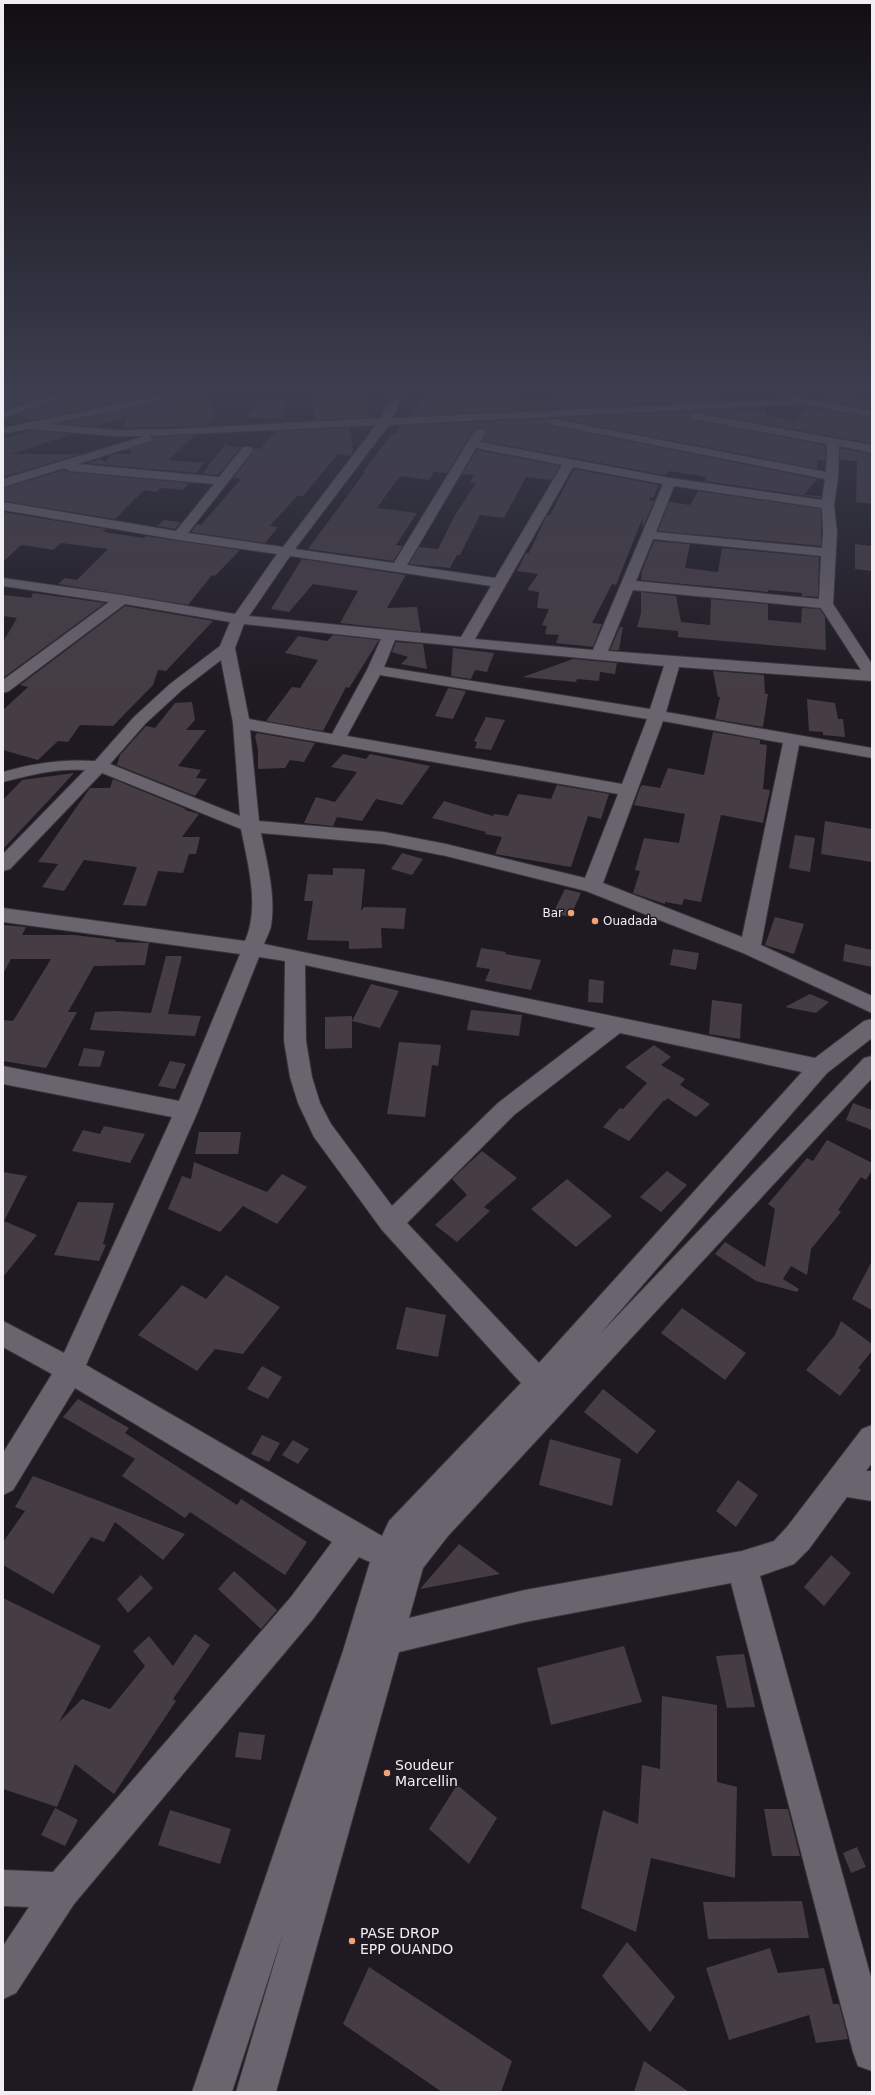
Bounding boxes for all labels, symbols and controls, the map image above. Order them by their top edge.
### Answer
place label: Bar [542,906,563,920]
marker: Bar [566,908,576,918]
place label: Ouadada [603,914,657,928]
marker: Ouadada [590,916,600,926]
place label: Soudeur Marcellin [395,1757,458,1789]
marker: Soudeur Marcellin [382,1768,392,1778]
place label: PASE DROP EPP OUANDO [360,1925,453,1957]
marker: PASE DROP EPP OUANDO [347,1936,357,1946]

